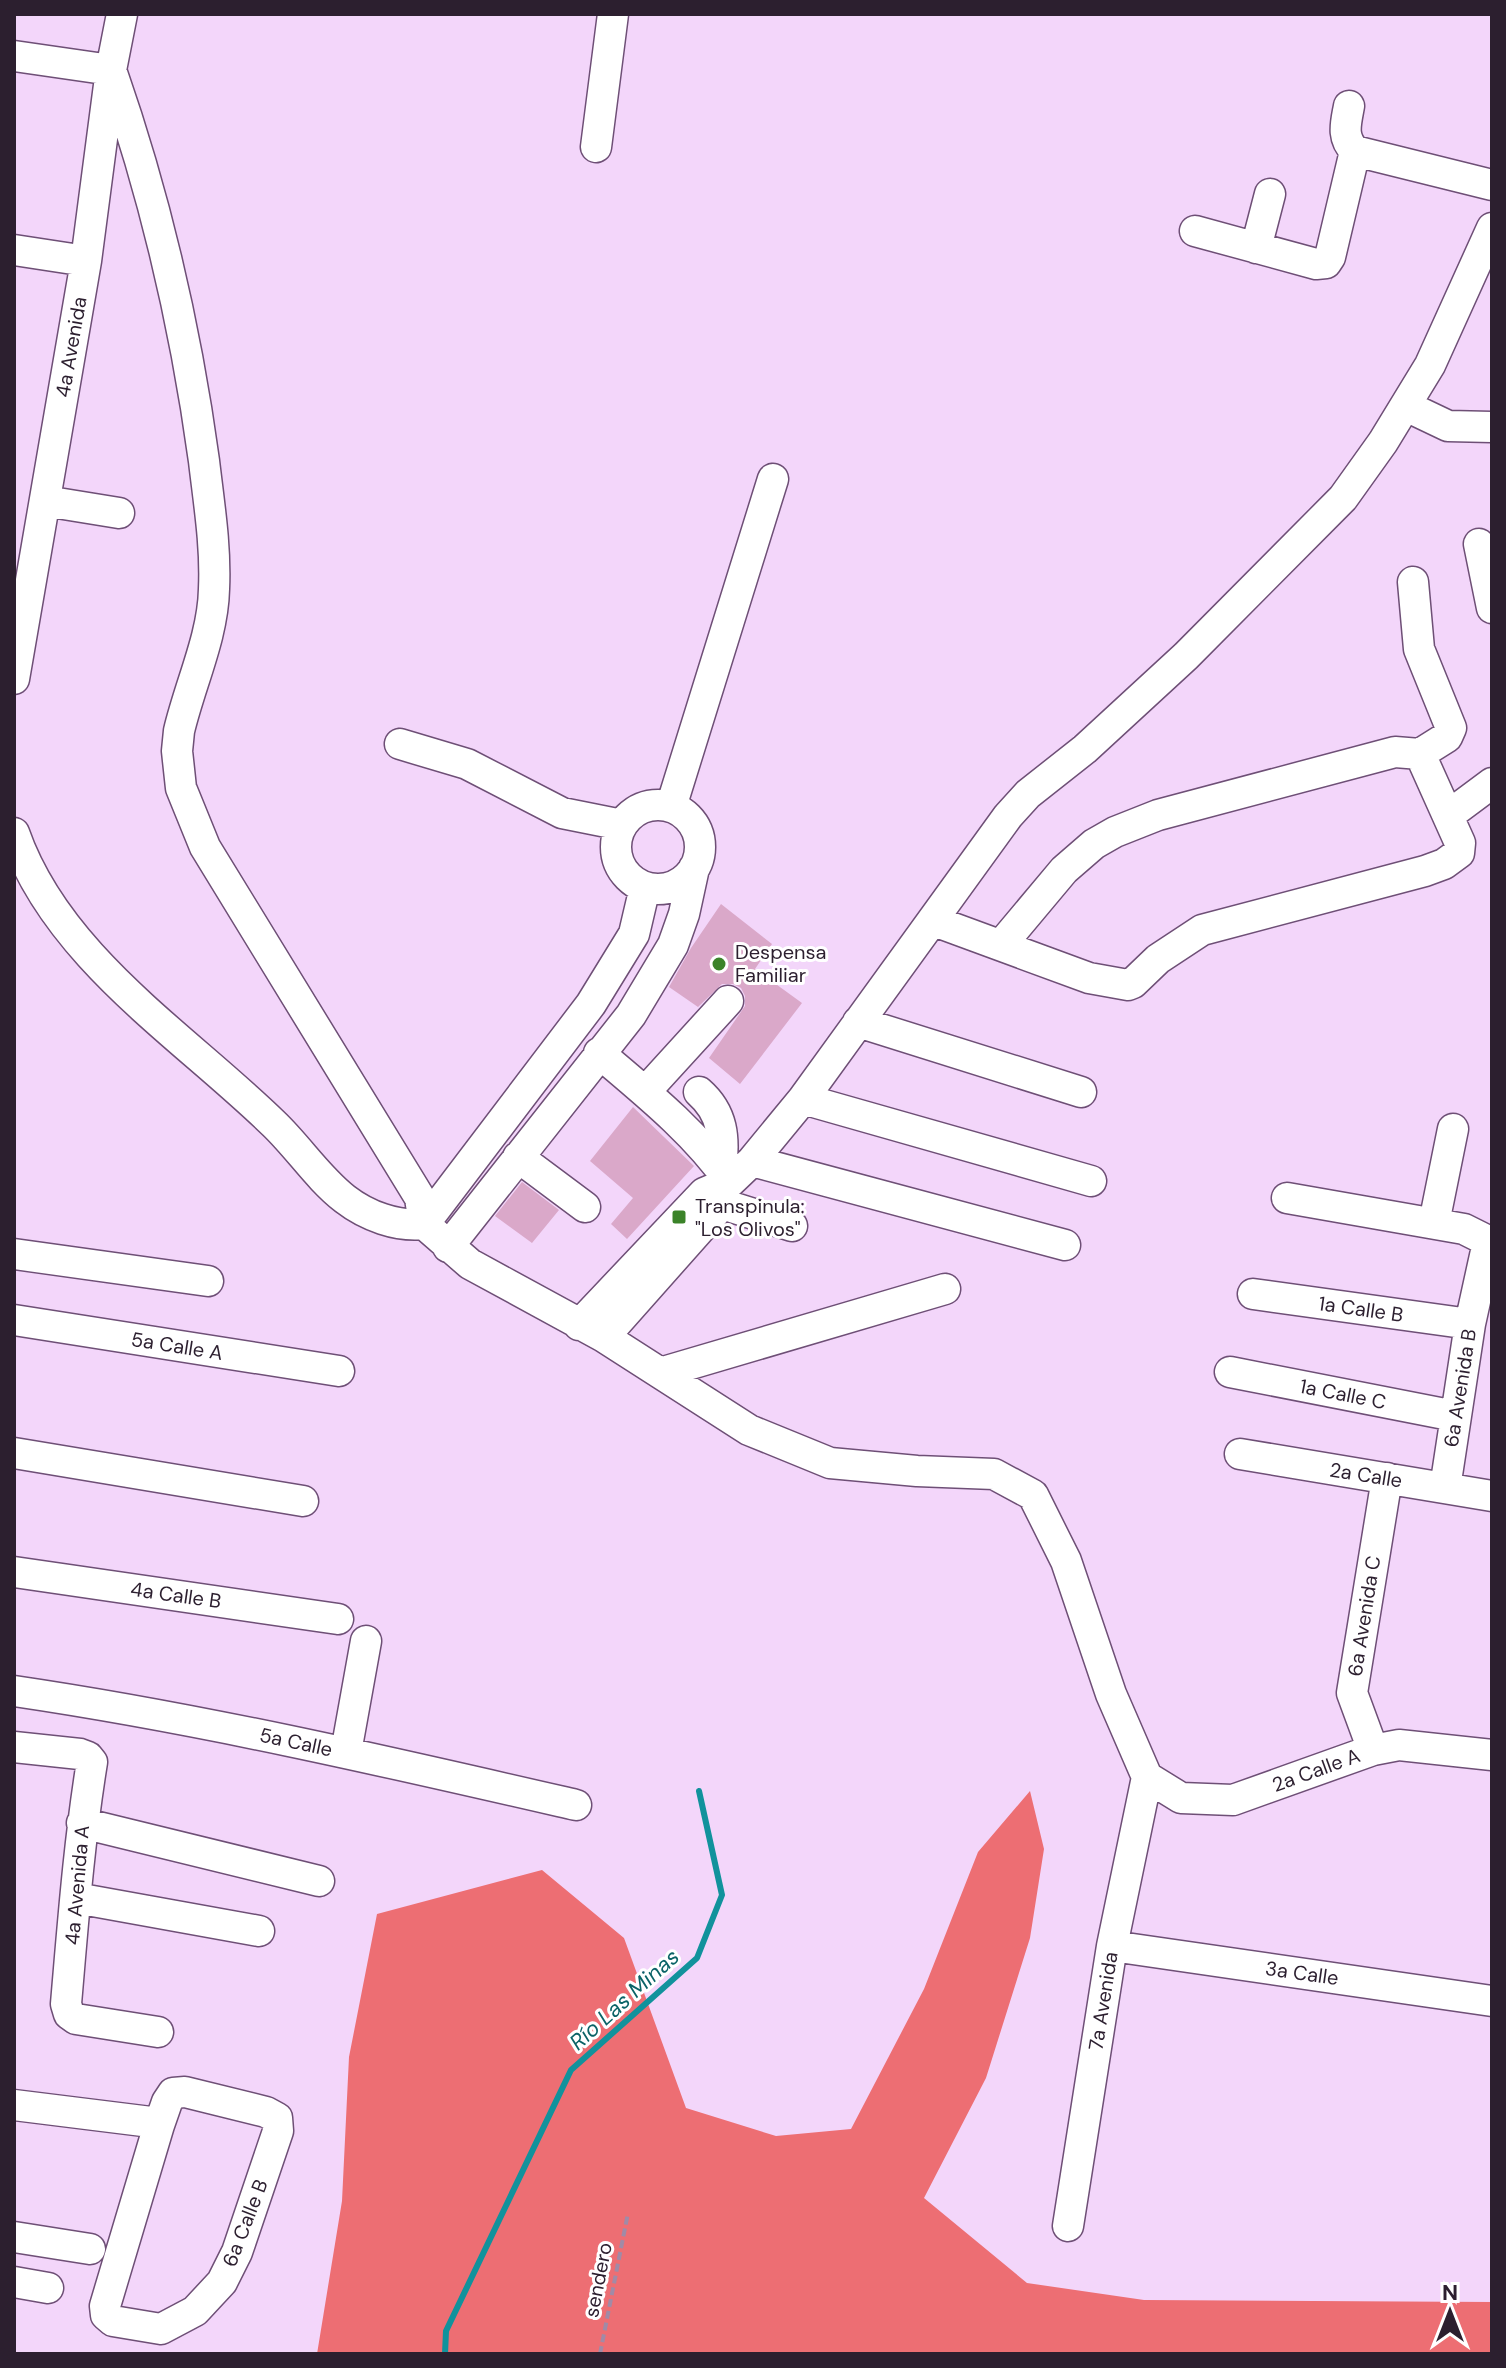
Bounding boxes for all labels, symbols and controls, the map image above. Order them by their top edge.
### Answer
street label: 4a Avenida [49,295,93,399]
place label: Despensa Familiar [735,939,826,988]
marker: Despensa Familiar [710,955,728,973]
place label: Transpinula: "Los Olivos" [695,1193,805,1242]
marker: Transpinula: "Los Olivos" [670,1208,688,1226]
street label: 1a Calle B [1317,1290,1405,1328]
street label: 5a Calle A [129,1326,225,1366]
street label: 6a Avenida B [1438,1327,1482,1449]
street label: 1a Calle C [1298,1373,1388,1415]
street label: 2a Calle [1328,1456,1404,1494]
street label: 6a Avenida C [1342,1554,1386,1678]
street label: 4a Calle B [129,1576,223,1614]
street label: 5a Calle [257,1722,335,1762]
street label: 2a Calle A [1268,1742,1364,1798]
street label: 4a Avenida A [59,1824,95,1946]
water label: Río Las Minas [563,1942,685,2056]
street label: 7a Avenida [1082,1950,1124,2052]
street label: 3a Calle [1264,1955,1340,1991]
street label: 6a Calle B [216,2176,274,2270]
street label: sendero [578,2240,618,2320]
north arrow [1410,2272,1490,2352]
text: N [1442,2278,1458,2307]

